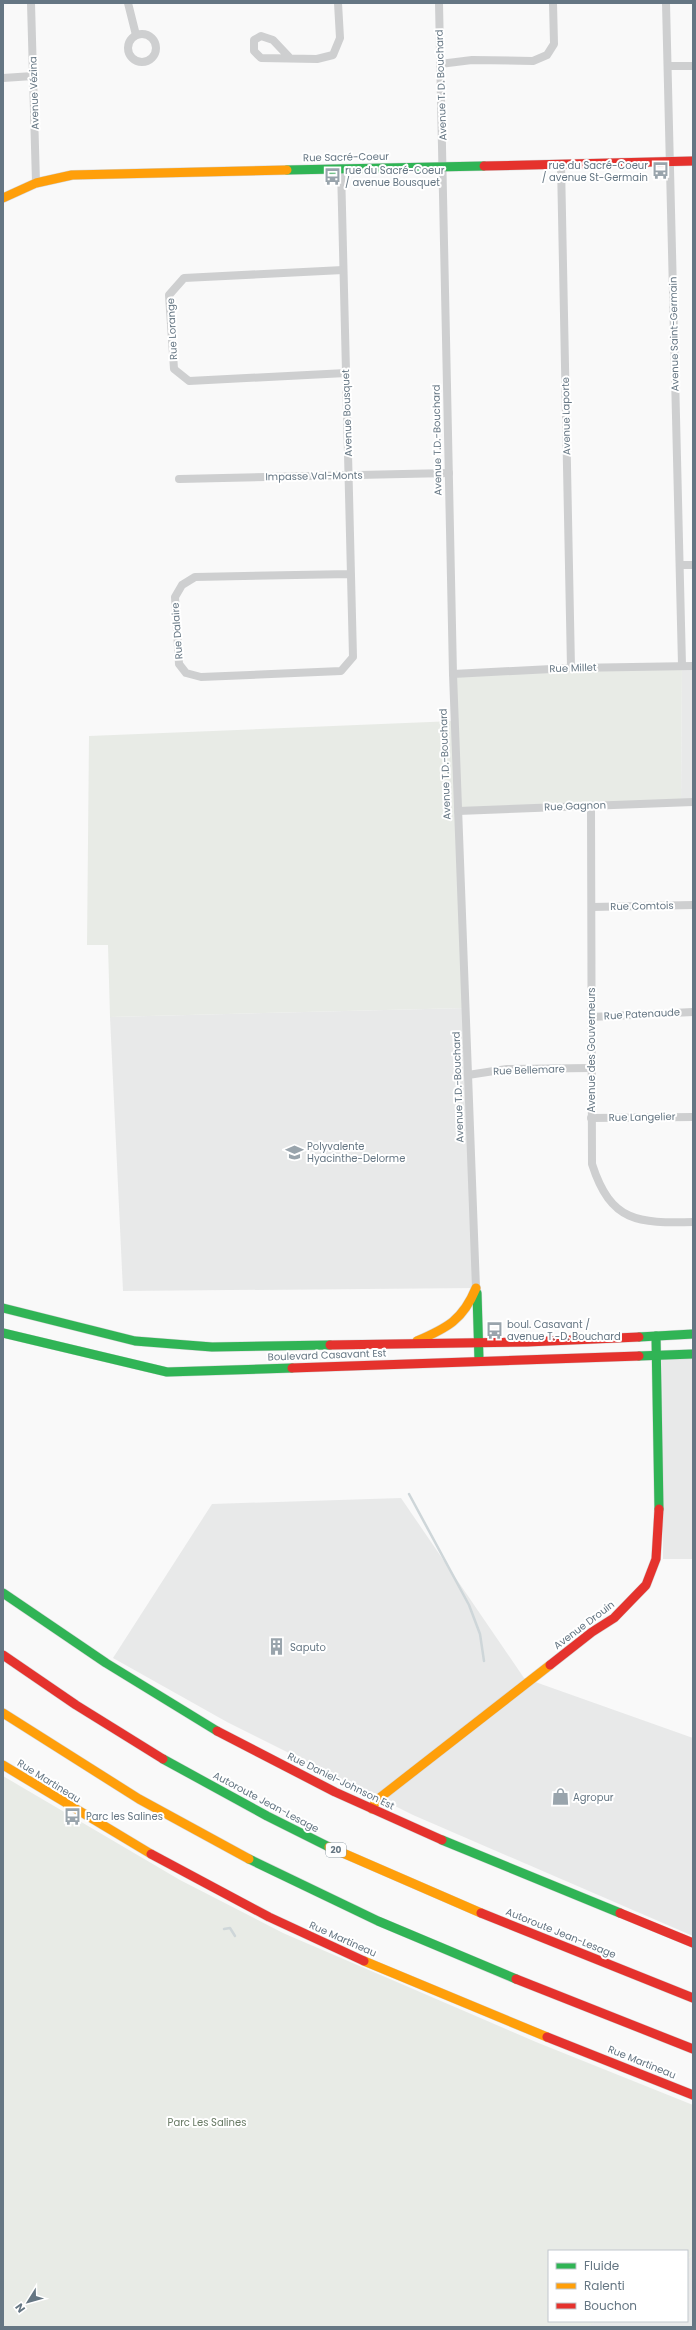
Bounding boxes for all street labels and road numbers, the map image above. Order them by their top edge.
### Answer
street label: Avenue T. D. Bouchard [432,29,450,141]
street label: Avenue Vézina [25,56,43,130]
street label: Rue Sacré-Coeur [303,149,389,165]
street label: Avenue Saint-Germain [666,277,682,391]
street label: Rue Lorange [163,298,181,360]
street label: Avenue Bousquet [338,369,356,457]
street label: Avenue Laporte [558,377,574,455]
street label: Avenue T.D.-Bouchard [429,384,445,496]
street label: Impasse Val-Monts [265,468,363,484]
street label: Rue Dalaire [168,602,186,660]
street label: Rue Millet [549,660,597,676]
street label: Avenue T.D.-Bouchard [436,708,454,820]
street label: Rue Gagnon [544,797,606,815]
street label: Rue Comtois [610,898,674,914]
street label: Avenue des Gouverneurs [584,987,599,1113]
street label: Rue Patenaude [604,1005,680,1023]
street label: Avenue T.D.-Bouchard [449,1031,467,1143]
street label: Rue Bellemare [493,1061,565,1079]
street label: Rue Langelier [609,1109,676,1125]
street label: Boulevard Casavant Est [267,1345,387,1365]
street label: Avenue Drouin [550,1597,618,1653]
street label: Rue Daniel-Johnson Est [285,1749,397,1814]
street label: Rue Martineau [14,1755,84,1807]
street label: Autoroute Jean-Lesage [210,1768,322,1836]
road number: 20 [326,1843,346,1857]
street label: Autoroute Jean-Lesage [504,1904,618,1962]
street label: Rue Martineau [307,1917,379,1961]
street label: Rue Martineau [606,2042,678,2082]

